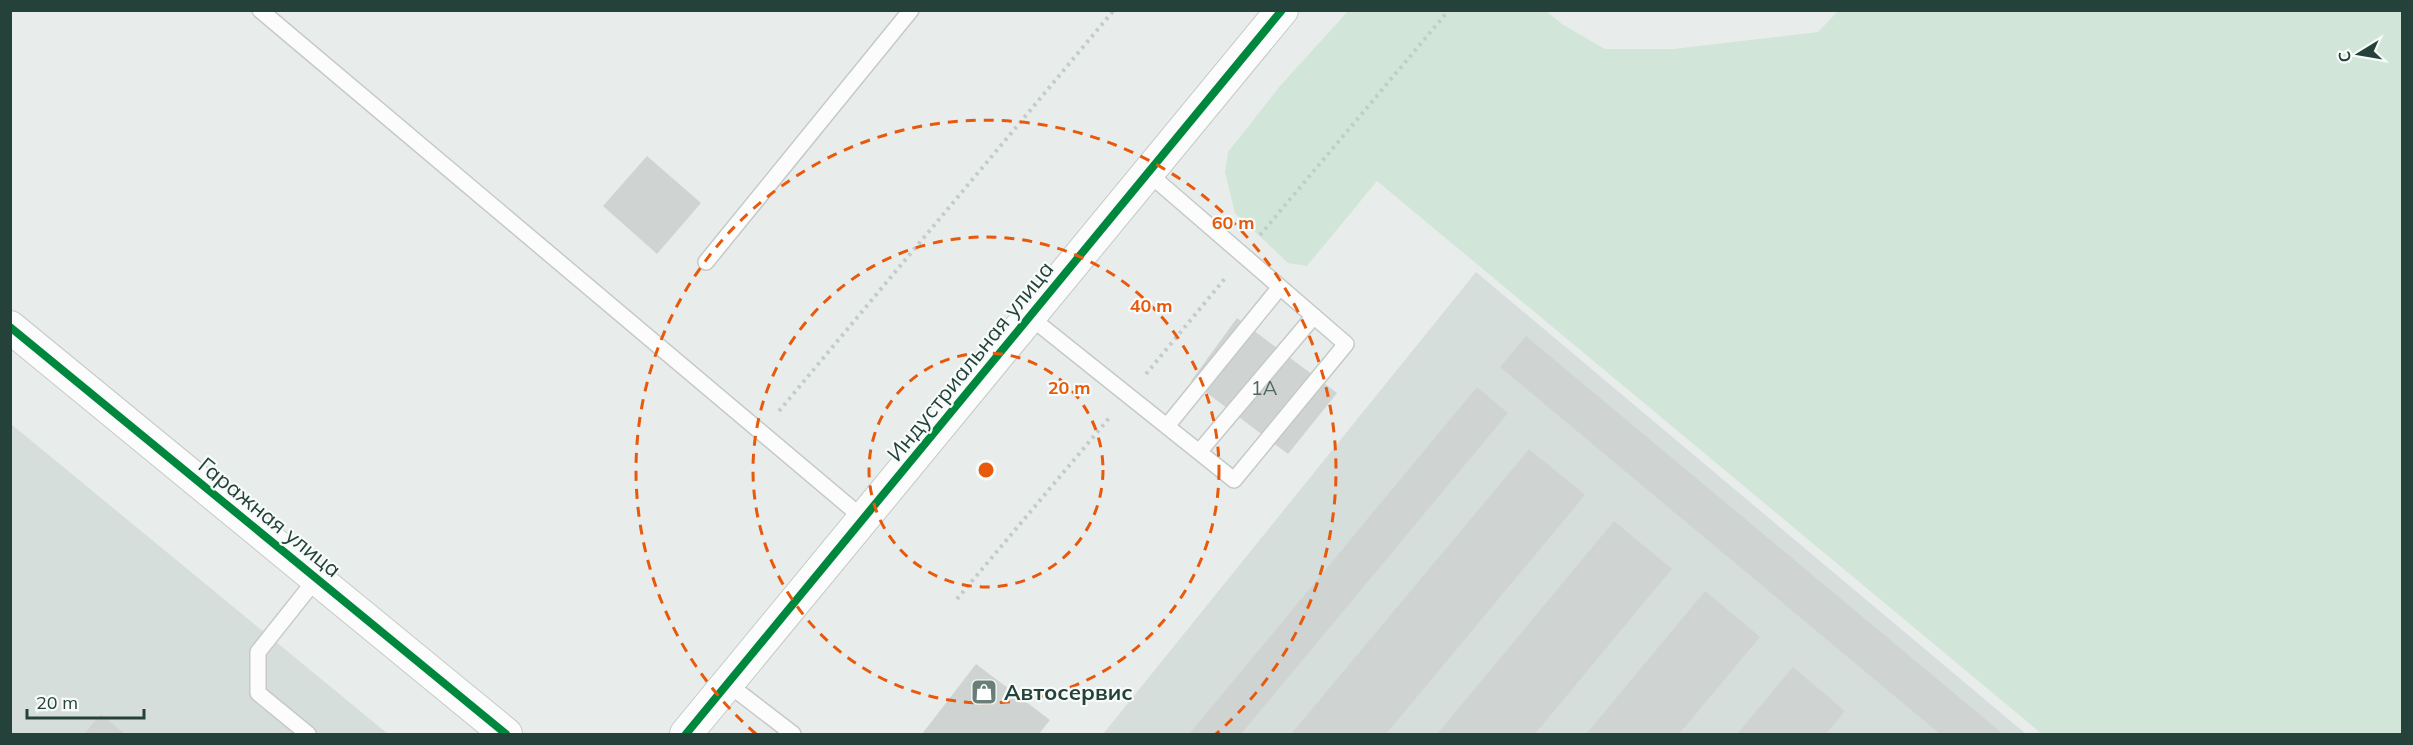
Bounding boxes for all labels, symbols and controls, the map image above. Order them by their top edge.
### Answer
north arrow [2329,24,2389,84]
text: С [2333,50,2355,64]
text: 60 m [1212,211,1254,234]
street label: Индустриальная улица [881,255,1059,467]
text: 40 m [1130,294,1172,317]
house number: 1А [1251,375,1278,400]
text: 20 m [1048,376,1090,399]
street label: Гаражная улица [193,451,347,583]
centre of rings [976,460,996,480]
shop icon: Автосервис [969,677,999,707]
place label: Автосервис [1004,678,1133,706]
scale bar [27,682,144,720]
text: 20 m [36,691,78,714]

